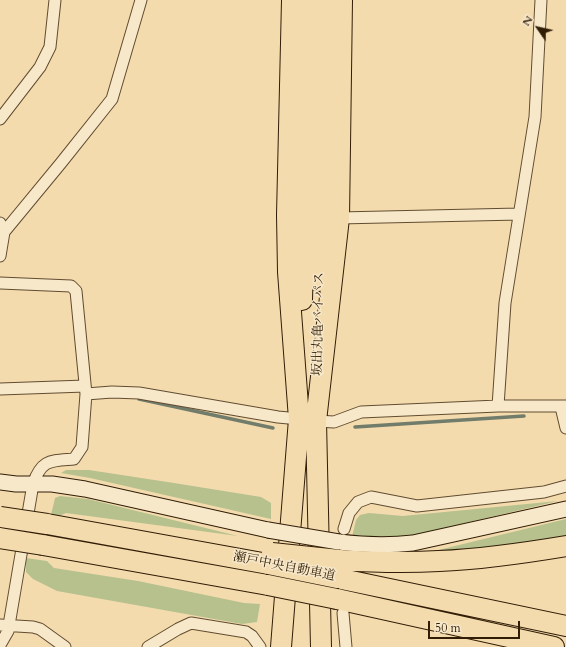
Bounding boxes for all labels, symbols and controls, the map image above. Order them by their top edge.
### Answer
north arrow [518,8,558,48]
text: N [519,13,537,29]
street label: 坂出丸亀バイパス [310,272,328,376]
street label: 瀬戸中央自動車道 [231,549,337,585]
scale bar [430,613,522,639]
text: 50 m [435,620,461,636]

